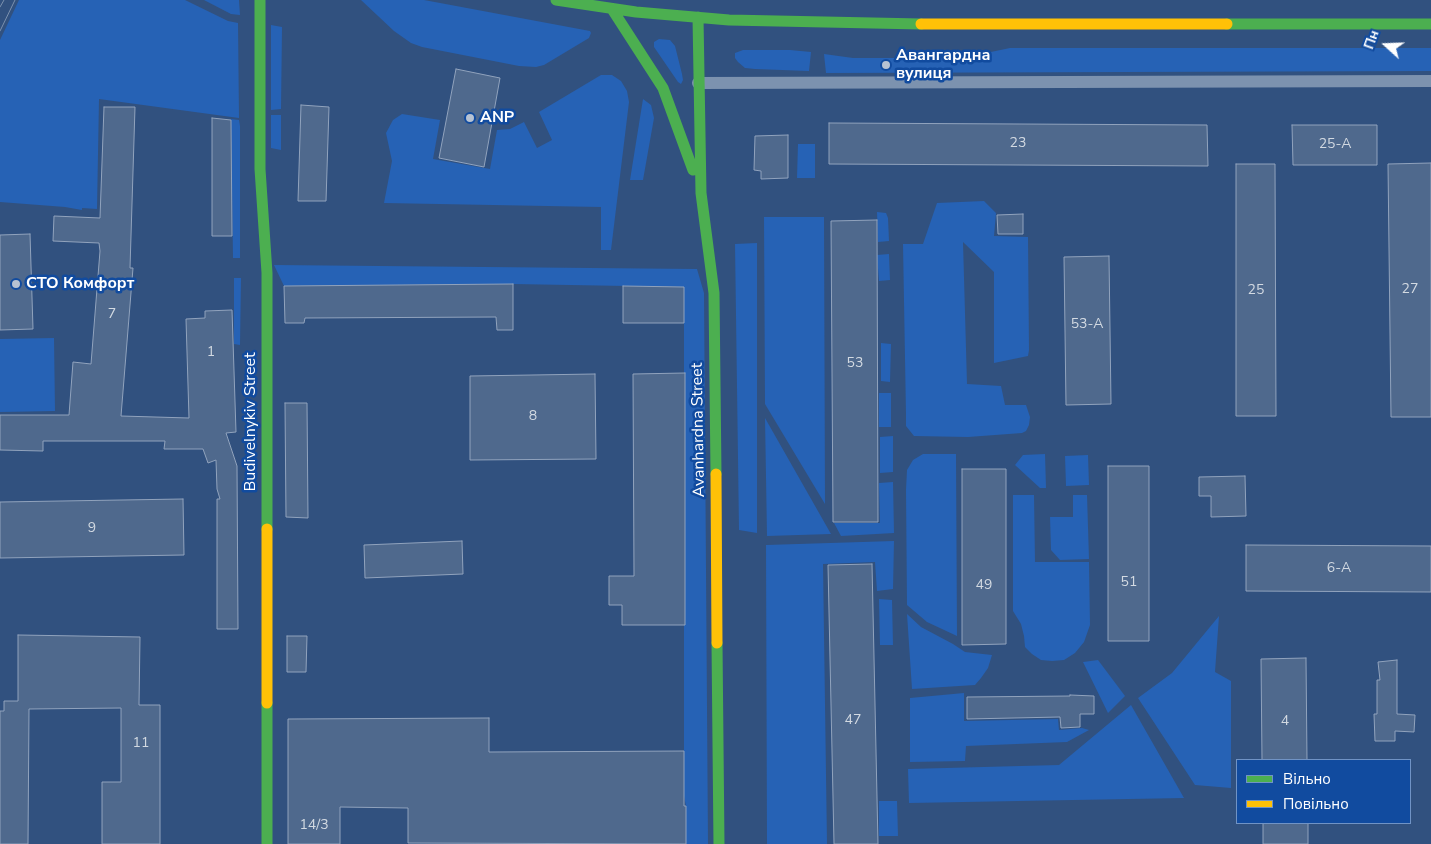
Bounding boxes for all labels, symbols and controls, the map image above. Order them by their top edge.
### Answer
north arrow [1361,20,1411,70]
text: Пн [1359,27,1384,52]
place label: Авангардна вулиця [896,46,990,84]
marker: Авангардна вулиця [880,59,892,71]
place label: ANP [480,108,514,128]
marker: ANP [464,112,476,124]
house number: 23 [1010,136,1026,152]
house number: 25-А [1319,137,1351,153]
place label: СТО Комфорт [26,274,134,294]
marker: СТО Комфорт [10,278,22,290]
house number: 27 [1402,282,1418,298]
house number: 25 [1248,283,1264,299]
house number: 7 [108,307,116,323]
house number: 53-А [1071,317,1103,333]
house number: 1 [207,345,215,361]
street label: Budivelnykiv Street [241,352,261,492]
house number: 53 [847,356,863,372]
street label: Avanhardna Street [688,362,710,498]
house number: 8 [529,409,537,425]
house number: 9 [88,521,96,537]
house number: 6-А [1327,561,1351,577]
house number: 51 [1121,575,1137,591]
house number: 49 [976,578,992,594]
house number: 47 [845,713,861,729]
house number: 4 [1281,714,1289,730]
house number: 11 [133,736,149,752]
legend [1236,759,1411,824]
text: Вільно [1283,769,1331,789]
text: Повільно [1283,794,1349,814]
house number: 14/3 [299,818,329,834]

